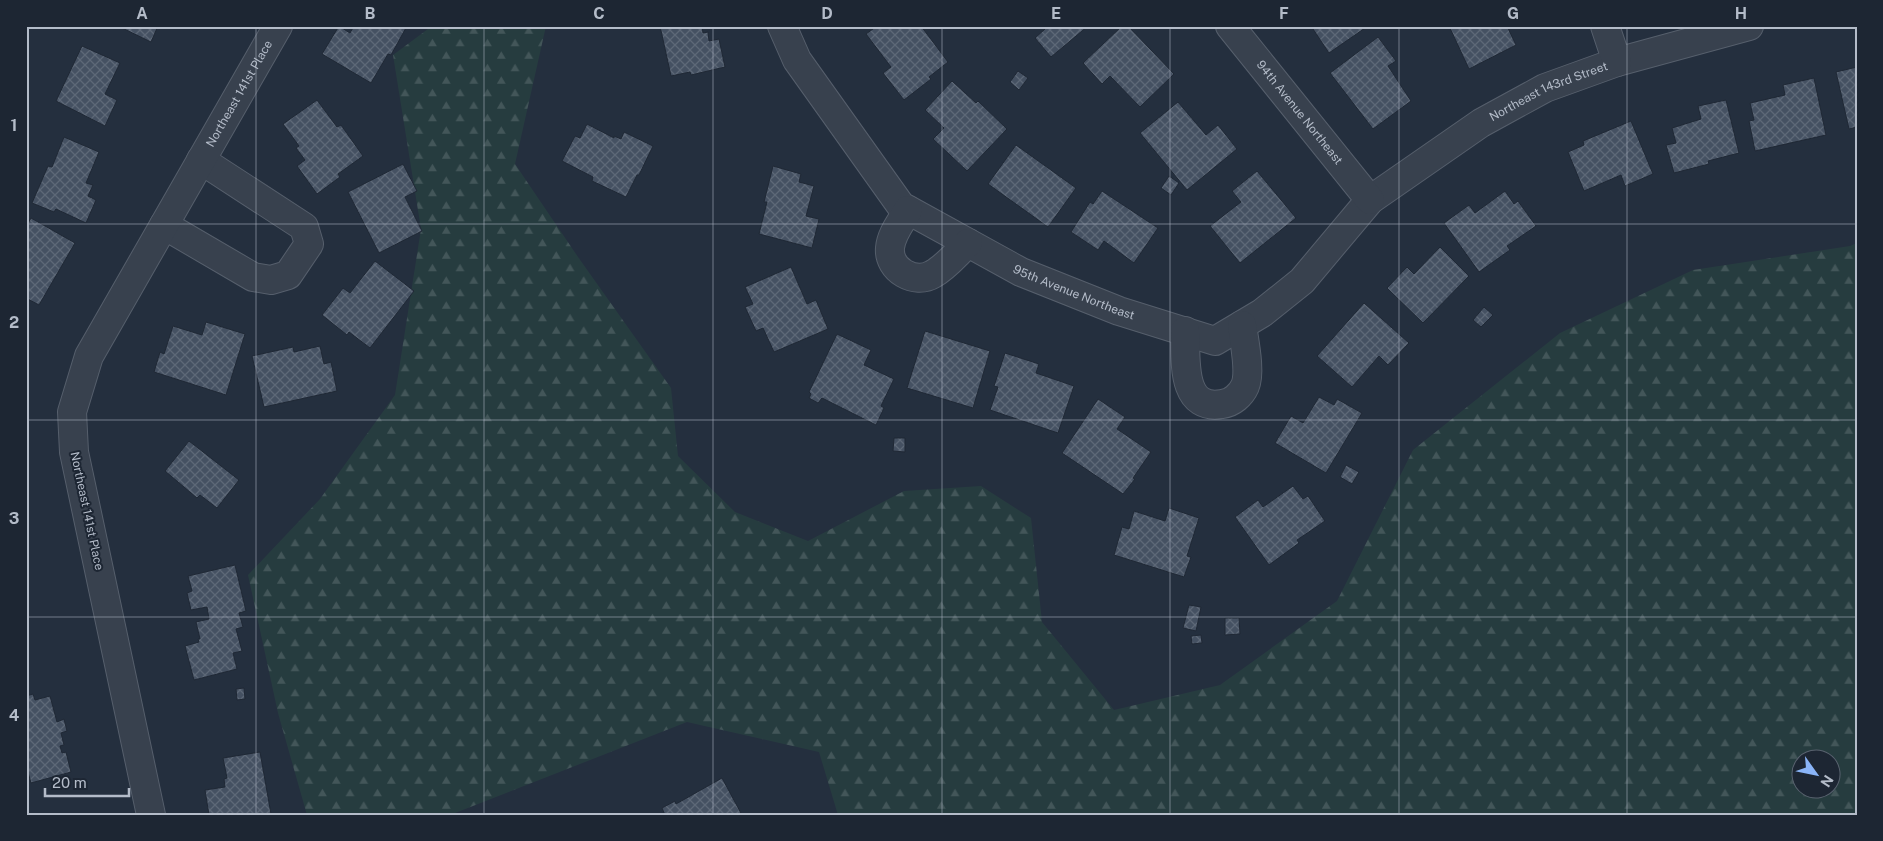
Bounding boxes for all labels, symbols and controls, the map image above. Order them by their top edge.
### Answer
text: A [136,4,148,23]
text: B [365,4,376,23]
text: C [593,4,605,23]
text: D [821,4,833,23]
text: E [1051,4,1061,23]
text: F [1279,4,1289,23]
text: G [1507,4,1519,23]
text: H [1735,4,1747,23]
street label: Northeast 141st Place [203,38,275,150]
street label: 94th Avenue Northeast [1254,58,1346,168]
street label: Northeast 143rd Street [1487,59,1610,124]
text: 1 [11,116,17,135]
street label: 95th Avenue Northeast [1010,262,1137,323]
text: 2 [9,313,19,332]
street label: Northeast 141st Place [68,451,106,572]
text: 3 [9,509,19,528]
text: 4 [9,706,20,725]
north arrow [1790,748,1840,798]
scale bar [45,766,129,798]
text: N [1817,772,1837,790]
text: 20 m [52,774,87,791]

